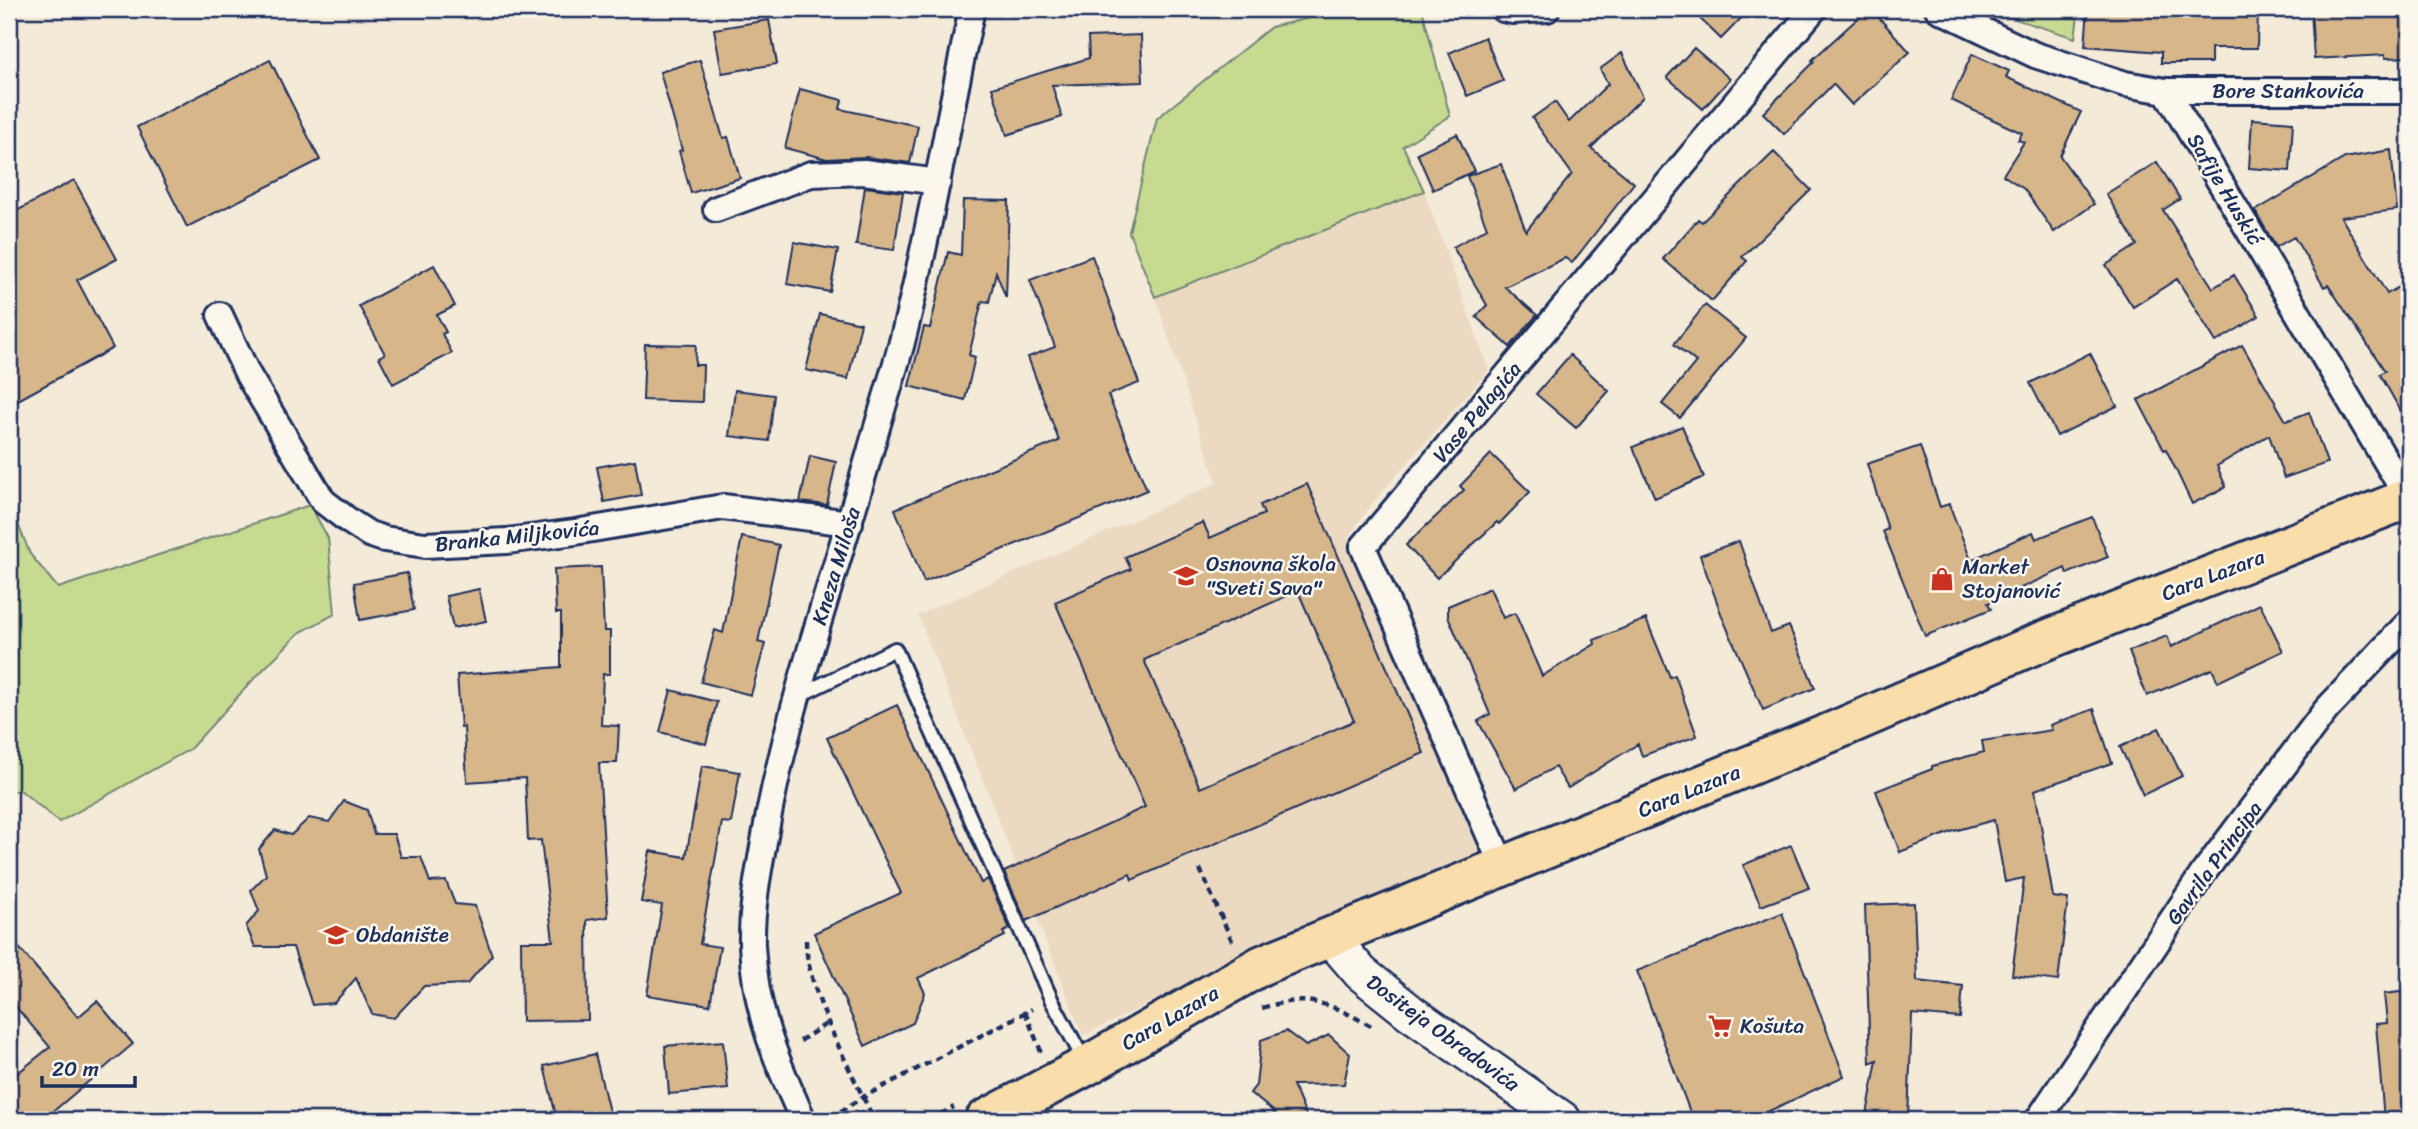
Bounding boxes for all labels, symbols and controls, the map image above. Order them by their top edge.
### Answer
street label: Bore Stankovića [2212,72,2364,110]
street label: Safije Huskić [2176,125,2274,254]
street label: Vase Pelagića [1423,352,1532,472]
street label: Kneza Miloša [800,502,872,630]
street label: Branka Miljkovića [433,508,601,564]
street label: Cara Lazara [2156,538,2271,612]
place label: Osnovna škola "Sveti Sava" [1206,545,1337,607]
place label: Market Stojanović [1962,548,2062,610]
school or university icon: Osnovna škola "Sveti Sava" [1172,562,1200,590]
shop icon: Market Stojanović [1928,565,1956,593]
street label: Cara Lazara [1632,753,1747,829]
street label: Gavrila Principa [2156,792,2273,933]
place label: Obdanište [356,916,449,954]
school or university icon: Obdanište [322,921,350,949]
street label: Dositeja Obradovića [1358,964,1528,1102]
street label: Cara Lazara [1114,974,1227,1061]
place label: Košuta [1740,1007,1805,1045]
supermarket icon: Košuta [1706,1012,1734,1040]
scale bar [42,1045,135,1089]
text: 20 m [52,1050,99,1088]

